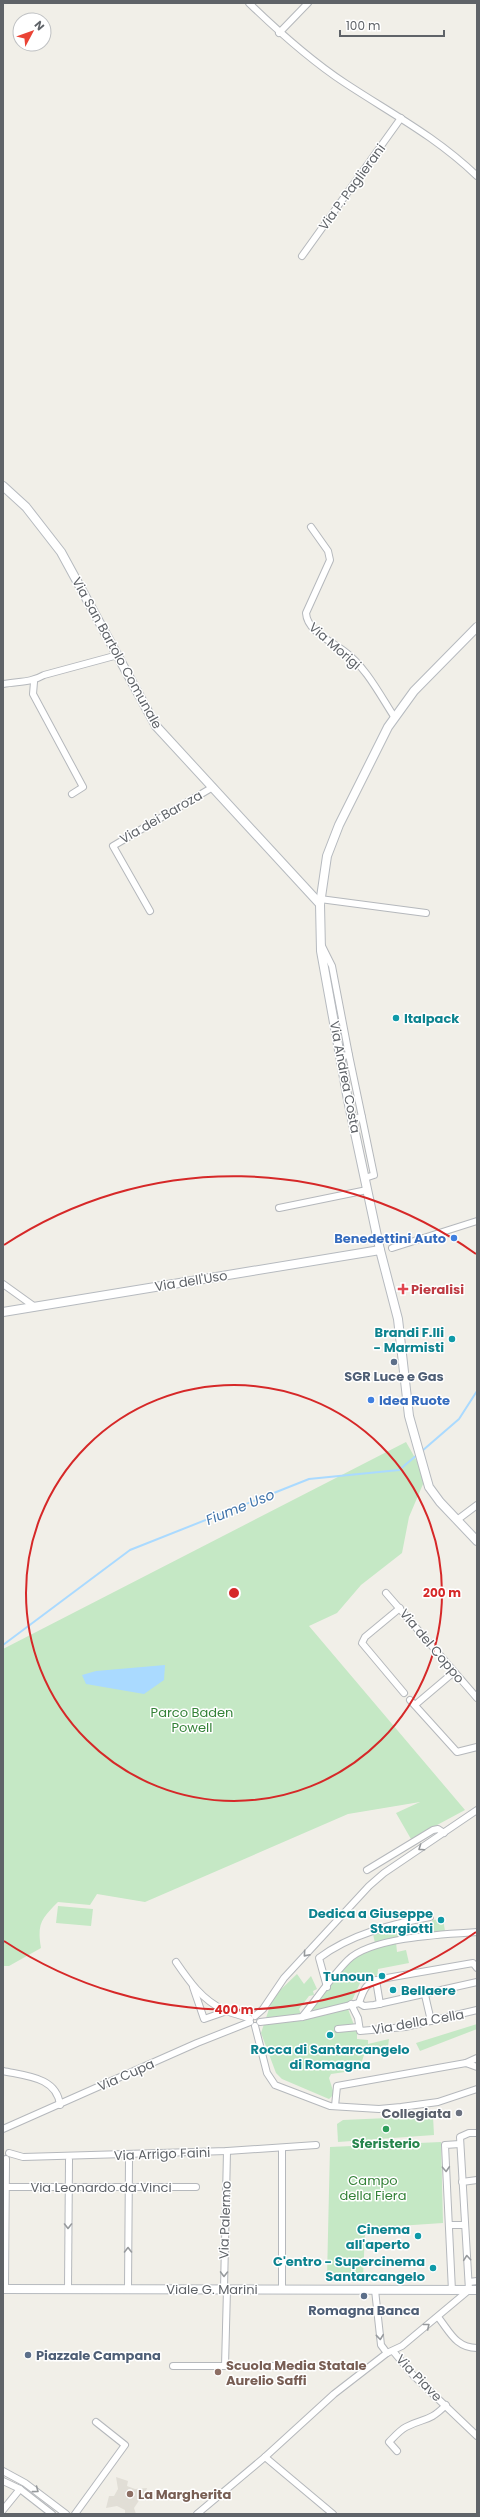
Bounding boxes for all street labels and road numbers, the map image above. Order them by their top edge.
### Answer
street label: Via P. Paglierani [314,140,390,234]
street label: Via San Bartolo Comunale [67,574,167,732]
street label: Via Morigi [305,618,365,674]
street label: Via dei Baroza [116,786,206,848]
street label: Via Andrea Costa [325,1019,365,1135]
street label: Via dell'Uso [153,1266,229,1296]
street label: Via del Coppo [395,1605,469,1687]
street label: Via della Cella [371,2005,465,2039]
street label: Via Cupa [95,2054,157,2096]
street label: Via Arrigo Faini [113,2143,211,2165]
street label: Via Leonardo da Vinci [30,2178,172,2197]
street label: Via Palermo [214,2180,236,2260]
street label: Viale G. Marini [166,2280,258,2299]
street label: Via Piave [392,2350,446,2406]

